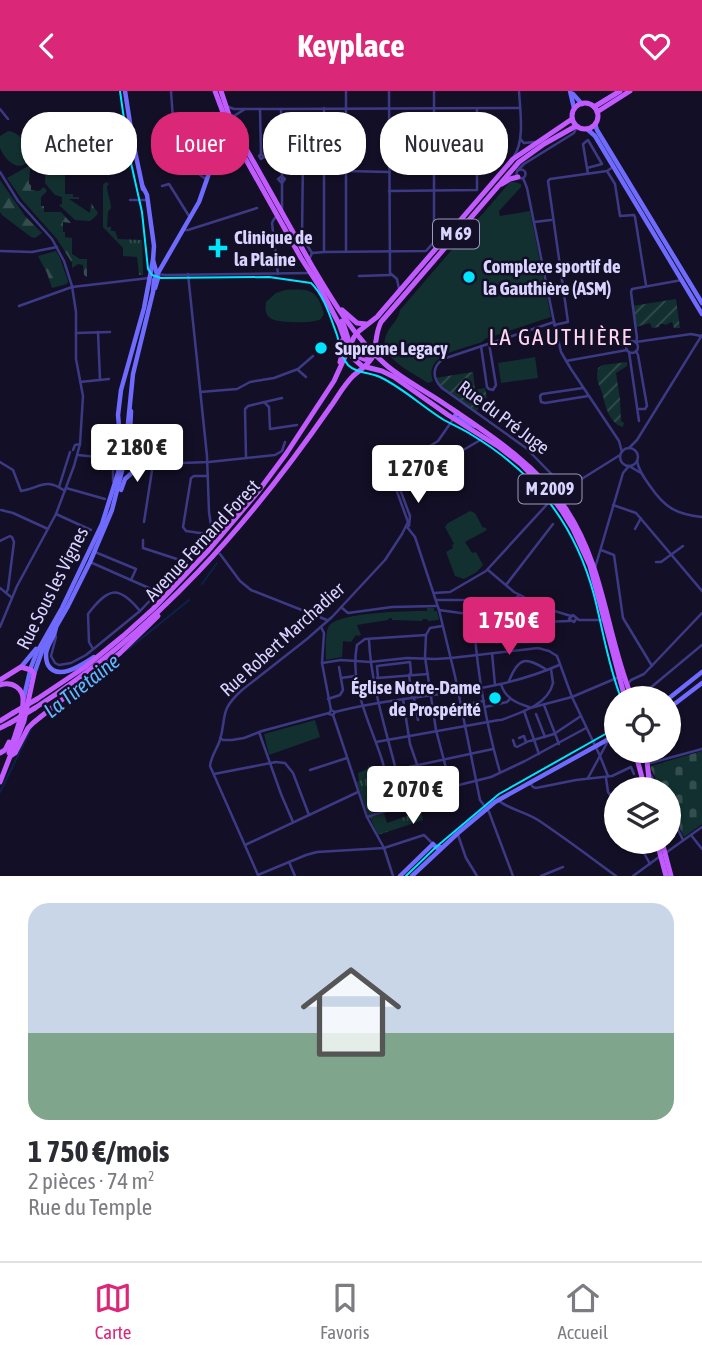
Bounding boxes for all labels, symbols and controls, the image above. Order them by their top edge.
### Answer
icon: back [28,27,66,65]
text: Keyplace [297,27,405,64]
icon: heart [636,27,674,65]
chip: Acheter [21,112,137,175]
chip: Louer [151,112,249,175]
chip: Filtres [263,112,366,175]
chip: Nouveau [380,112,508,175]
road number: M 69 [433,219,479,249]
place label: Clinique de la Plaine [234,226,313,270]
marker: Clinique de la Plaine [208,238,228,258]
place label: Complexe sportif de la Gauthière (ASM) [483,255,621,299]
marker: Complexe sportif de la Gauthière (ASM) [461,269,477,285]
district label: LA GAUTHIÈRE [489,324,633,350]
place label: Supreme Legacy [335,337,448,359]
marker: Supreme Legacy [313,340,329,356]
street label: Rue du Pré Juge [454,376,554,458]
pin: 2 180 € [72,425,202,484]
text: 2 180 € [107,434,167,460]
pin: 1 270 € [353,445,483,505]
text: 1 270 € [388,455,448,481]
street label: Avenue Fernand Forest [140,475,264,605]
road number: M 2009 [518,475,582,503]
street label: Rue Sous les Vignes [12,523,92,653]
street label: Rue Robert Marchadier [215,577,349,700]
pin: 1 750 € [444,597,574,657]
text: 1 750 € [479,607,539,633]
water label: La Tiretaine [39,648,124,722]
place label: Église Notre-Dame de Prospérité [351,676,481,720]
map controls [604,686,681,854]
button: locate [604,686,681,763]
marker: Église Notre-Dame de Prospérité [487,690,503,706]
pin: 2 070 € [348,767,478,826]
text: 2 070 € [383,776,443,802]
button: layers [604,777,681,854]
icon: home [288,949,414,1075]
text: 1 750 €/mois [28,1134,169,1168]
text: 2 pièces · 74 m² [28,1168,155,1194]
text: Rue du Temple [28,1194,152,1220]
tab: Carte [94,1279,132,1343]
tab: Favoris [320,1279,369,1343]
tab: Accueil [557,1279,608,1343]

